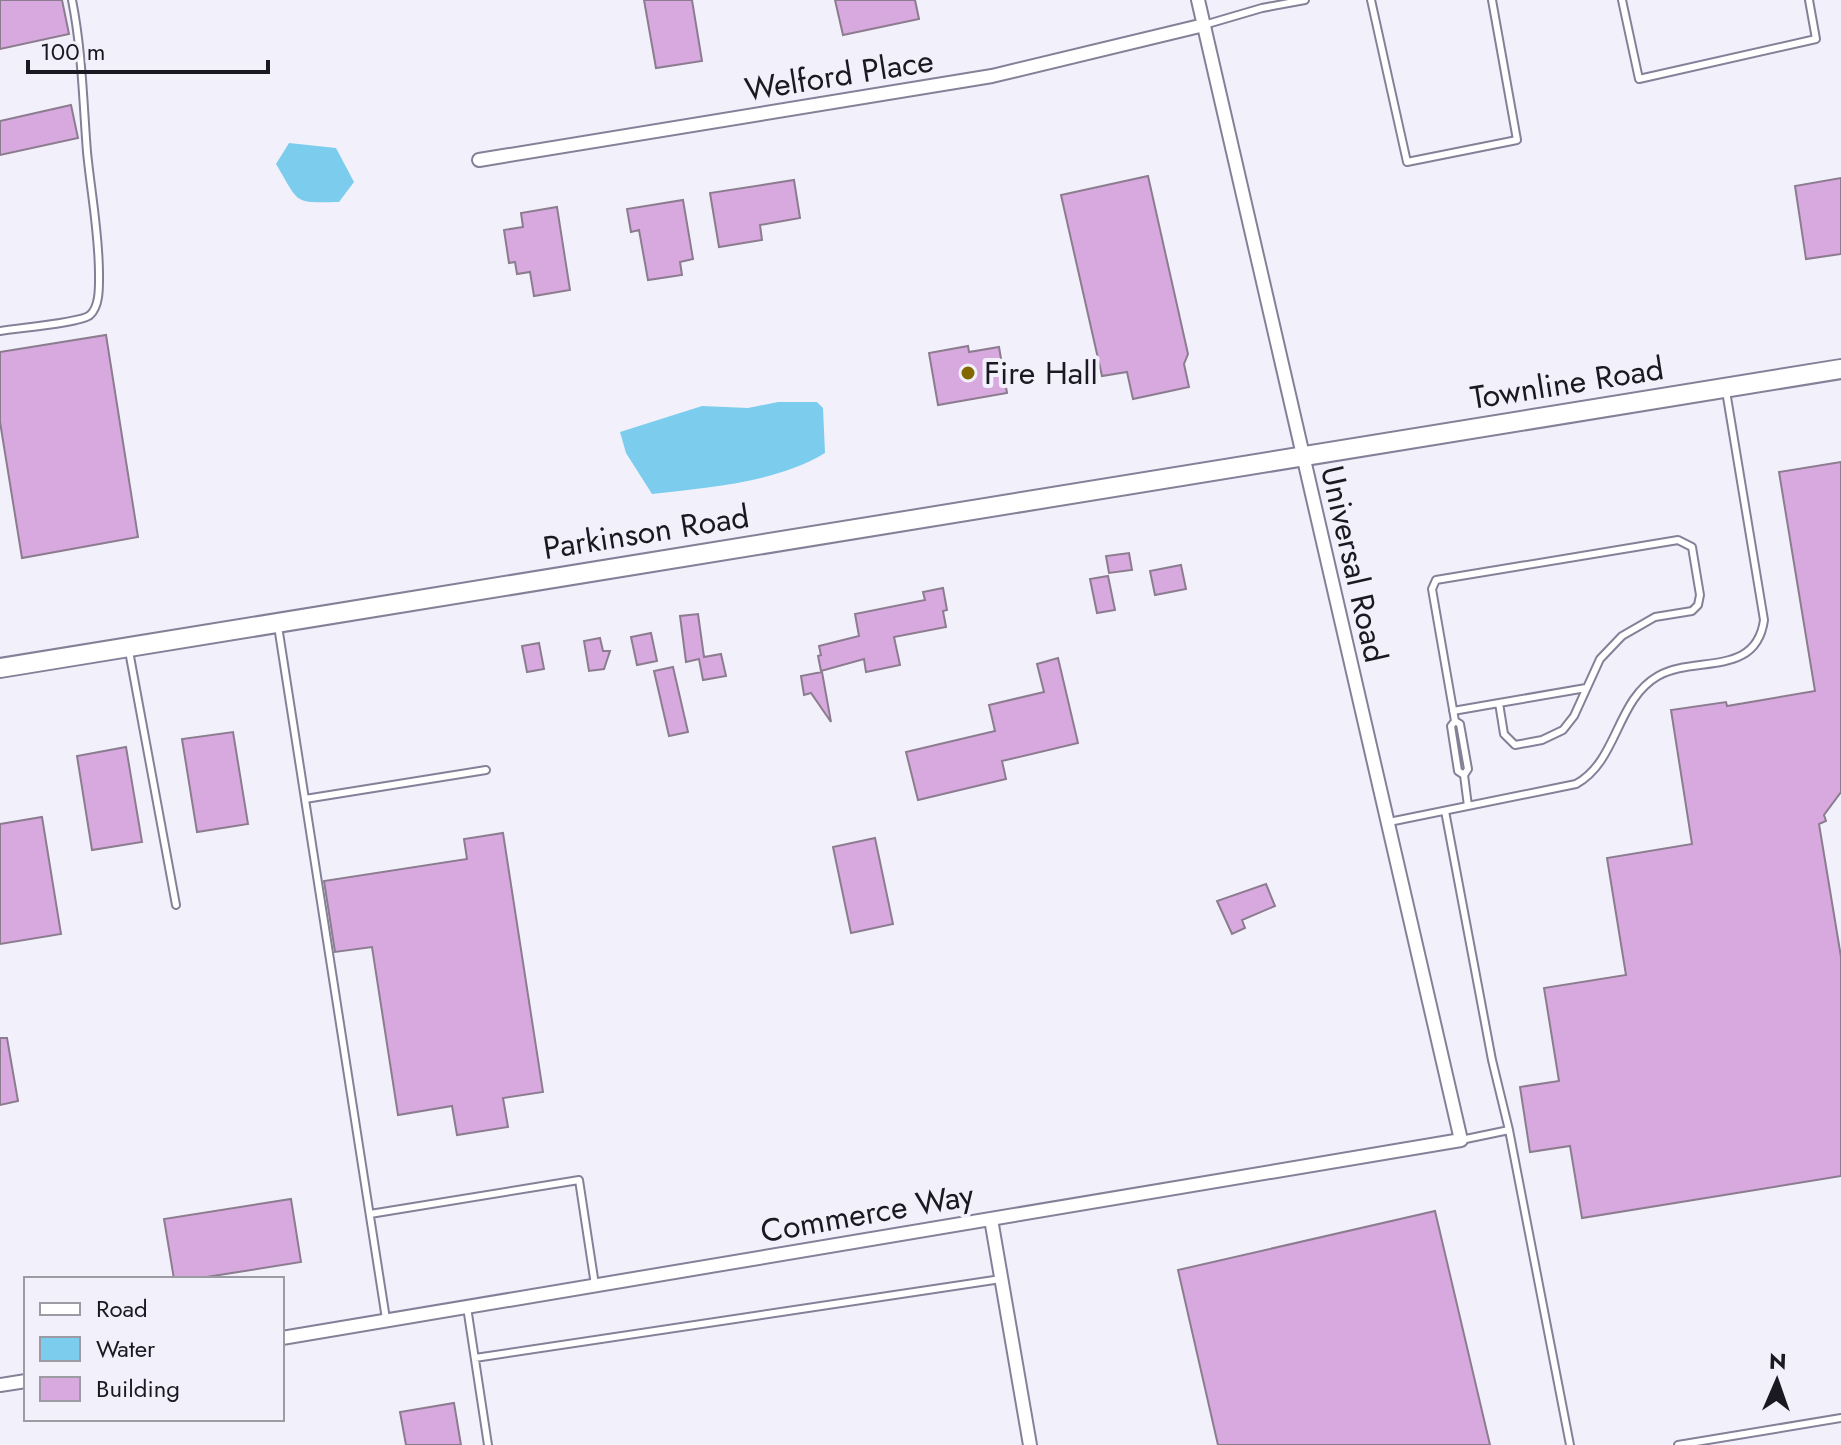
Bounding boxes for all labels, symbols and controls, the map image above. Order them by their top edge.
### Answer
scale bar [28,24,268,74]
text: 100 m [40,34,106,69]
street label: Welford Place [741,37,937,113]
street label: Townline Road [1467,345,1667,421]
place label: Fire Hall [984,350,1098,396]
marker: Fire Hall [959,364,977,382]
street label: Universal Road [1309,461,1399,667]
street label: Parkinson Road [540,493,752,571]
street label: Commerce Way [757,1171,978,1254]
legend [24,1277,284,1421]
text: Road [96,1291,148,1326]
text: Water [96,1331,156,1366]
north arrow [1737,1341,1817,1421]
text: N [1768,1345,1787,1377]
text: Building [96,1371,180,1406]

